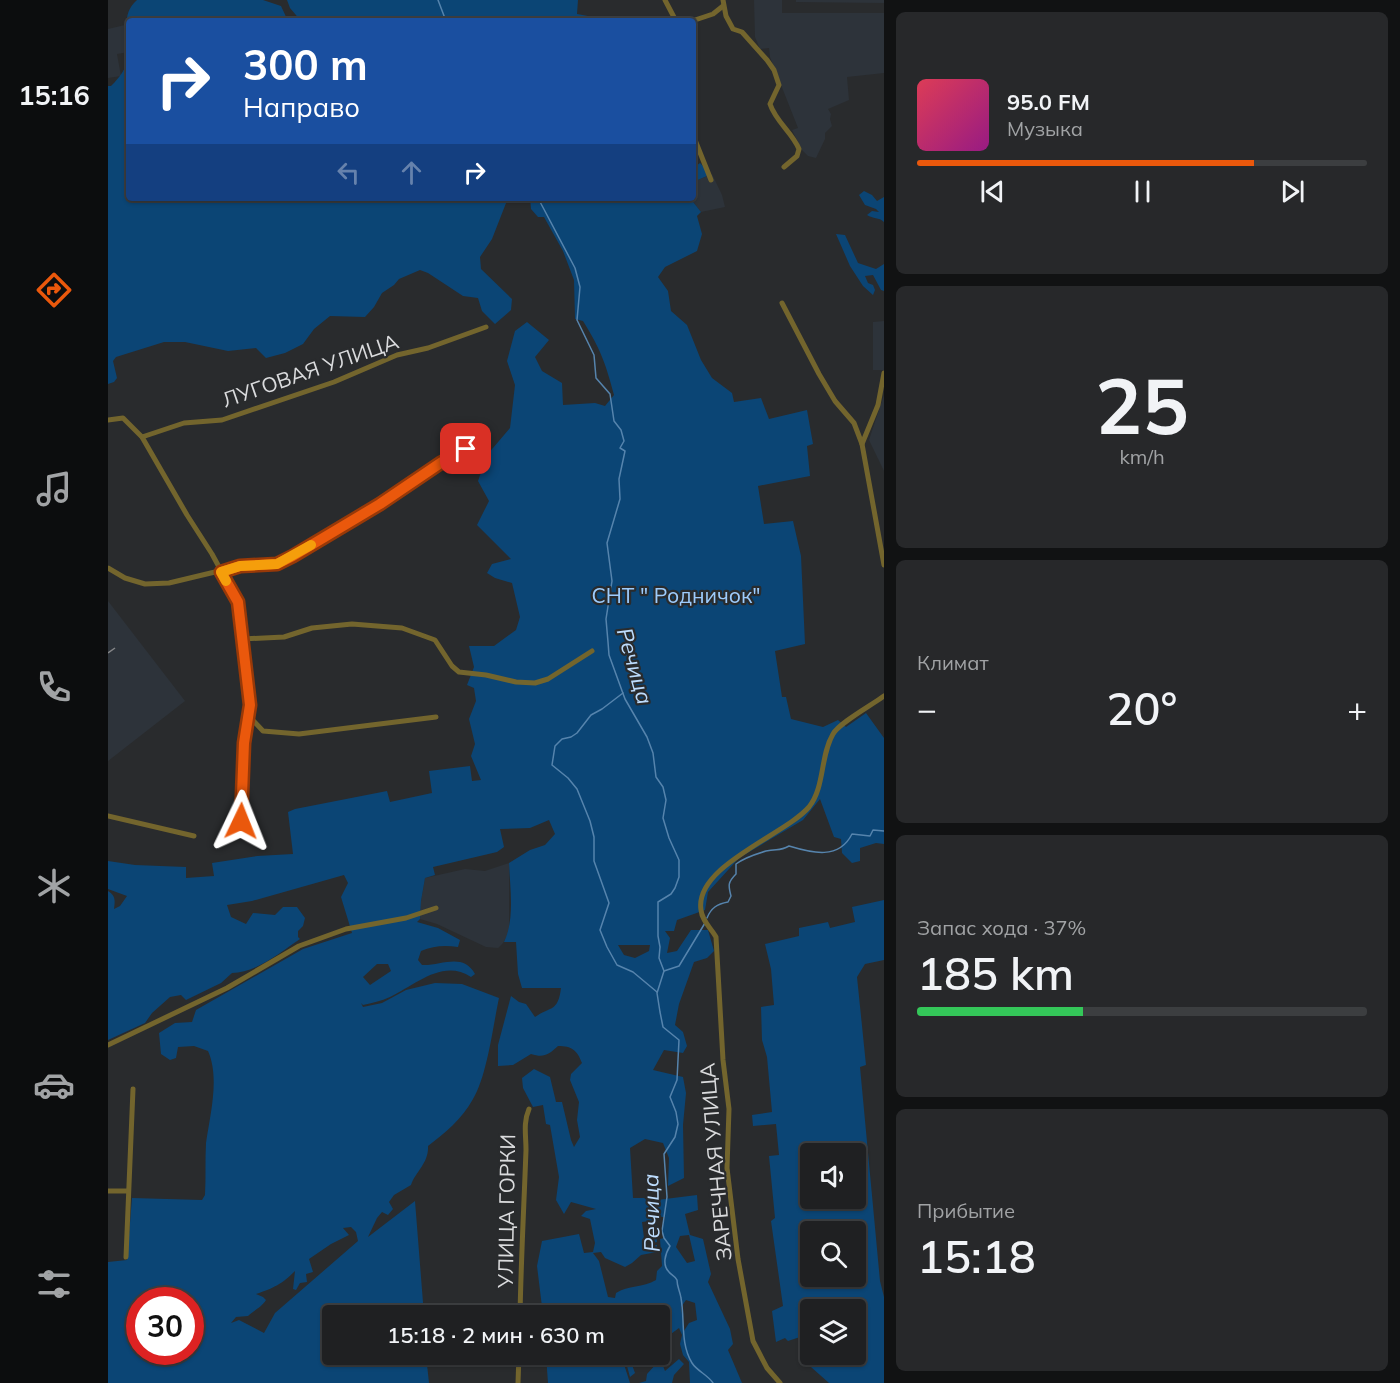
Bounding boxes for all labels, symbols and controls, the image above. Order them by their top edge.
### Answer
text: 300 m [243,38,368,91]
icon: right [144,42,222,120]
text: 15:16 [18,78,90,112]
text: 95.0 FM [1007,88,1090,116]
text: Направо [243,90,360,124]
text: Музыка [1007,116,1083,141]
icon: left [332,156,365,189]
icon: ahead [395,156,428,189]
icon: right [458,156,491,189]
icon: previous [976,175,1009,208]
icon: pause [1126,175,1159,208]
icon: next [1276,175,1309,208]
icon: directions [33,269,75,311]
street label: ЛУГОВАЯ УЛИЦА [218,327,402,412]
text: 25 [1095,356,1189,454]
pin [440,423,491,474]
icon: arrive [449,432,482,465]
text: km/h [1119,444,1165,469]
icon: music [33,468,75,510]
park label: СНТ " Родничок" [591,582,761,608]
water label: Речица [611,624,659,708]
text: Климат [917,650,989,675]
icon: phone [33,666,75,708]
text: 20° [1107,680,1177,736]
text: − [917,688,937,729]
text: + [1347,688,1367,729]
position arrow [209,789,273,853]
icon: climate [33,865,75,907]
text: Запас хода · 37% [917,915,1086,940]
text: 185 km [917,945,1074,1001]
street label: ЗАРЕЧНАЯ УЛИЦА [693,1061,737,1262]
icon: car [33,1064,75,1106]
street label: УЛИЦА ГОРКИ [492,1134,520,1289]
map controls [800,1143,866,1365]
button: sound [800,1143,866,1209]
water label: Речица [636,1174,666,1252]
text: Прибытие [917,1198,1015,1223]
button: search [800,1221,866,1287]
text: 15:18 [917,1228,1036,1284]
icon: filters [33,1263,75,1305]
speed limit sign: 30 [126,1287,204,1365]
button: layers [800,1299,866,1365]
text: 15:18 · 2 мин · 630 m [387,1321,605,1349]

